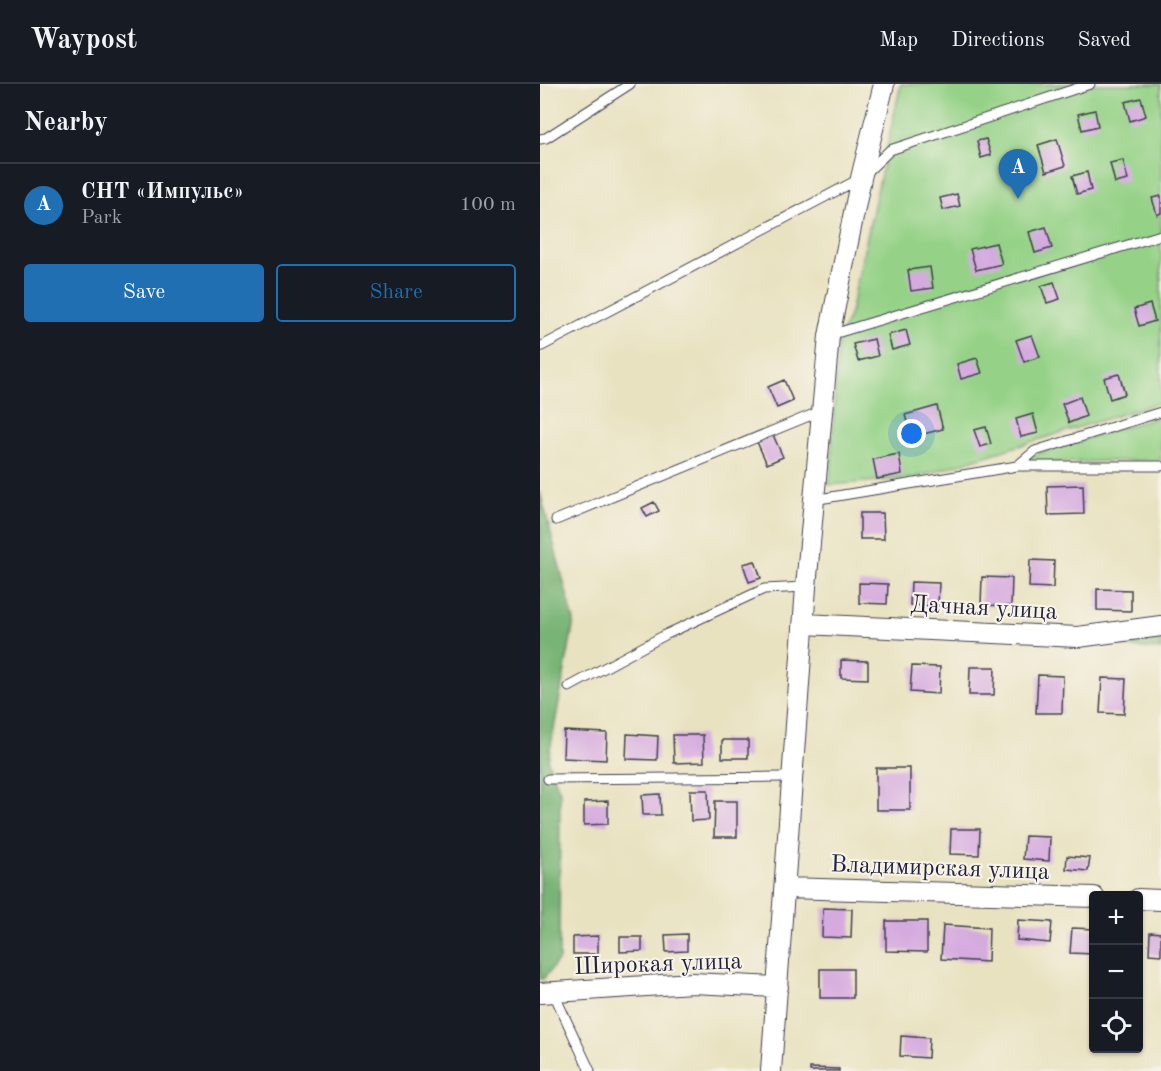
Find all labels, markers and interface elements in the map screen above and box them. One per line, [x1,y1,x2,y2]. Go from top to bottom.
text: Waypost [30,27,137,55]
text: Map [879,30,918,51]
text: Directions [951,30,1045,51]
text: Saved [1078,30,1131,51]
text: Nearby [24,110,108,136]
pin: A [998,150,1038,199]
text: СНТ «Импульс» [81,181,244,203]
text: A [36,195,51,215]
text: 100 m [460,195,516,215]
text: Park [81,208,122,228]
button: Save [24,264,264,322]
button: Share [276,264,516,322]
your location [897,419,926,448]
street label: Дачная улица [910,593,1058,625]
street label: Владимирская улица [830,853,1050,885]
map controls [1089,891,1143,1053]
button: + [1089,891,1143,945]
button: − [1089,945,1143,999]
street label: Широкая улица [574,950,743,980]
button: locate [1089,999,1143,1053]

